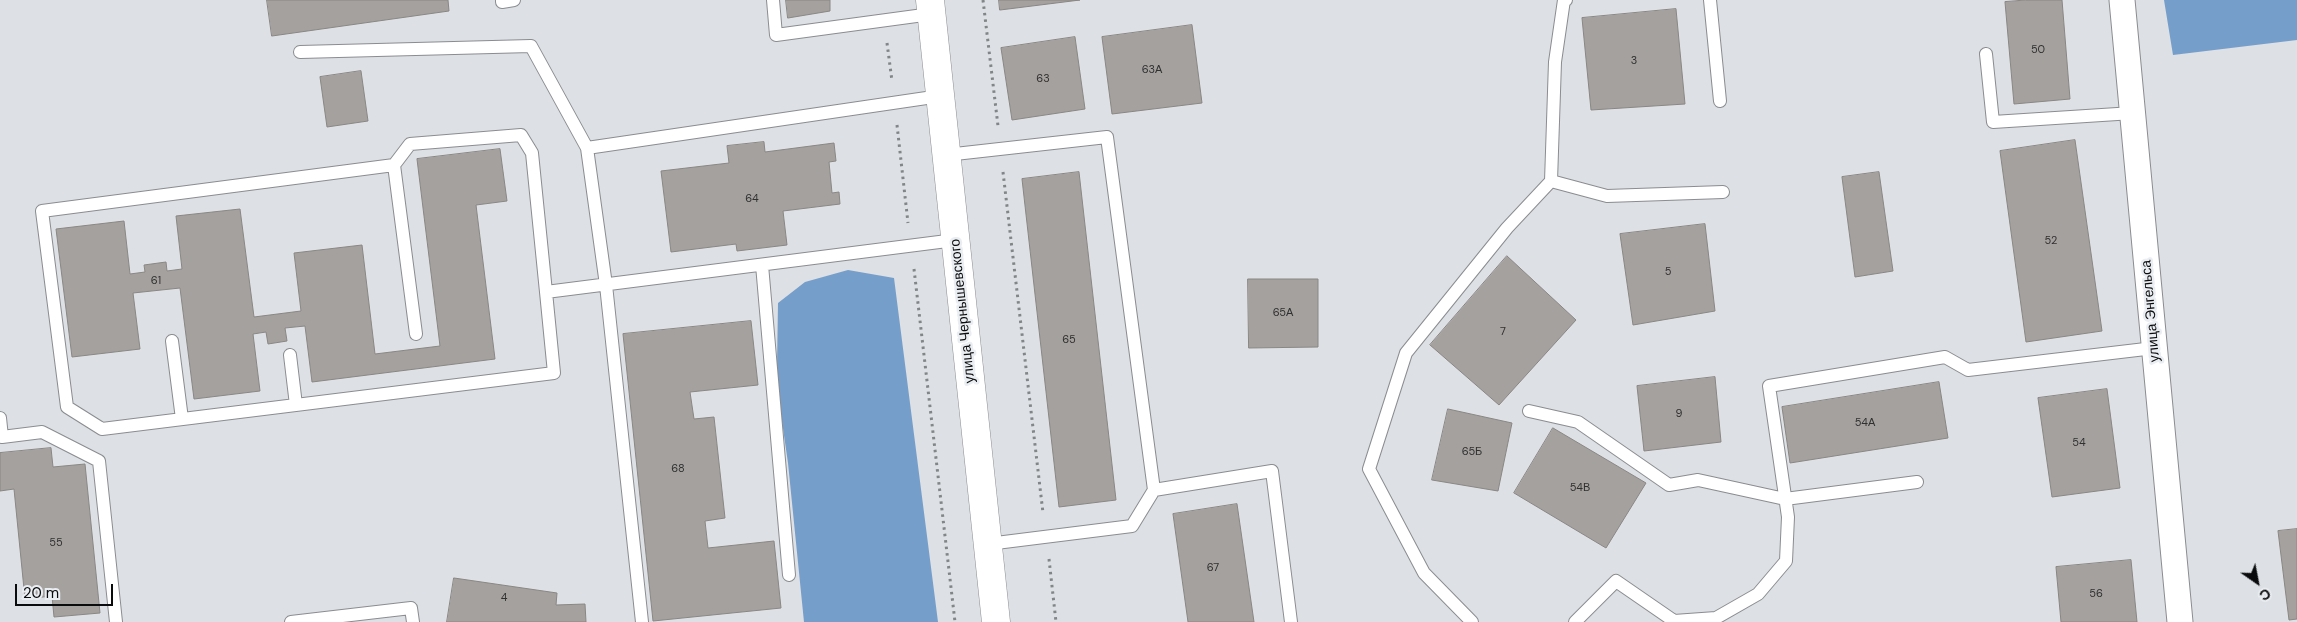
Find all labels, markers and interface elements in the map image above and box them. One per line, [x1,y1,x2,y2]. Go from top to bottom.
house number: 50 [2031,43,2045,57]
house number: 3 [1631,54,1637,68]
house number: 63А [1142,63,1162,77]
house number: 63 [1036,72,1050,86]
house number: 64 [745,192,759,206]
house number: 52 [2045,234,2057,248]
street label: улица Чернышевского [947,238,979,384]
street label: улица Энгельса [2138,259,2164,363]
house number: 5 [1665,265,1671,279]
house number: 61 [151,274,161,288]
house number: 65А [1273,306,1293,320]
house number: 7 [1500,325,1506,339]
house number: 65 [1062,333,1076,347]
house number: 9 [1676,407,1682,421]
house number: 54А [1855,416,1875,430]
house number: 54 [2072,436,2086,450]
house number: 65Б [1462,445,1482,459]
house number: 68 [671,462,685,476]
house number: 54В [1570,481,1590,495]
house number: 55 [49,536,63,550]
north arrow [2232,557,2282,607]
house number: 67 [1207,561,1219,575]
scale bar [18,574,115,606]
text: 20 m [23,583,59,603]
text: С [2256,584,2274,605]
house number: 56 [2089,587,2103,601]
house number: 4 [501,591,507,605]

